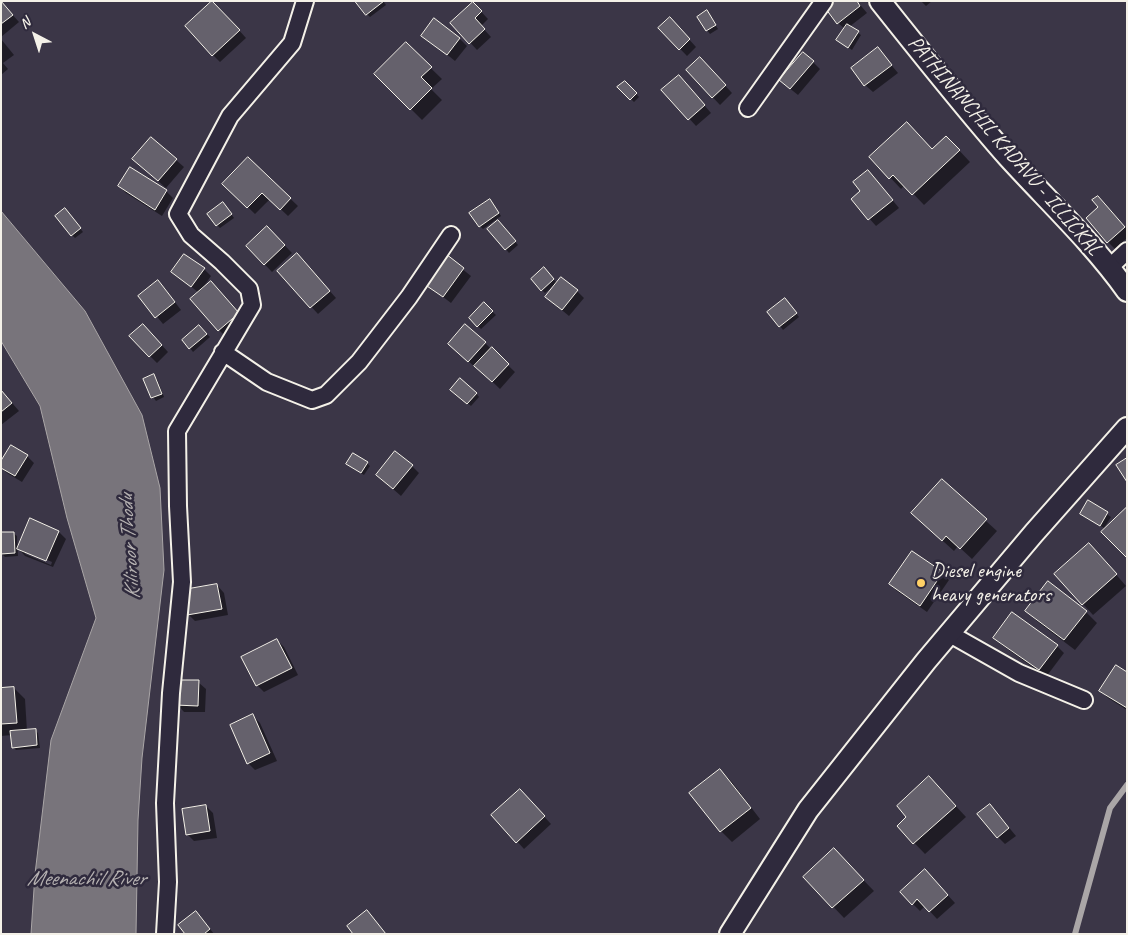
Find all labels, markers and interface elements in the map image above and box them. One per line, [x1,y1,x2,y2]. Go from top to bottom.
north arrow [10,10,60,60]
text: N [16,14,34,32]
street label: PATHINANCHIL KADAVU - ILLICKAL [902,31,1106,261]
water label: Kiliroor Thodu [113,494,147,600]
place label: Diesel engine heavy generators [931,558,1051,608]
marker: Diesel engine heavy generators [915,577,927,589]
water label: Meenachil River [27,866,145,892]

